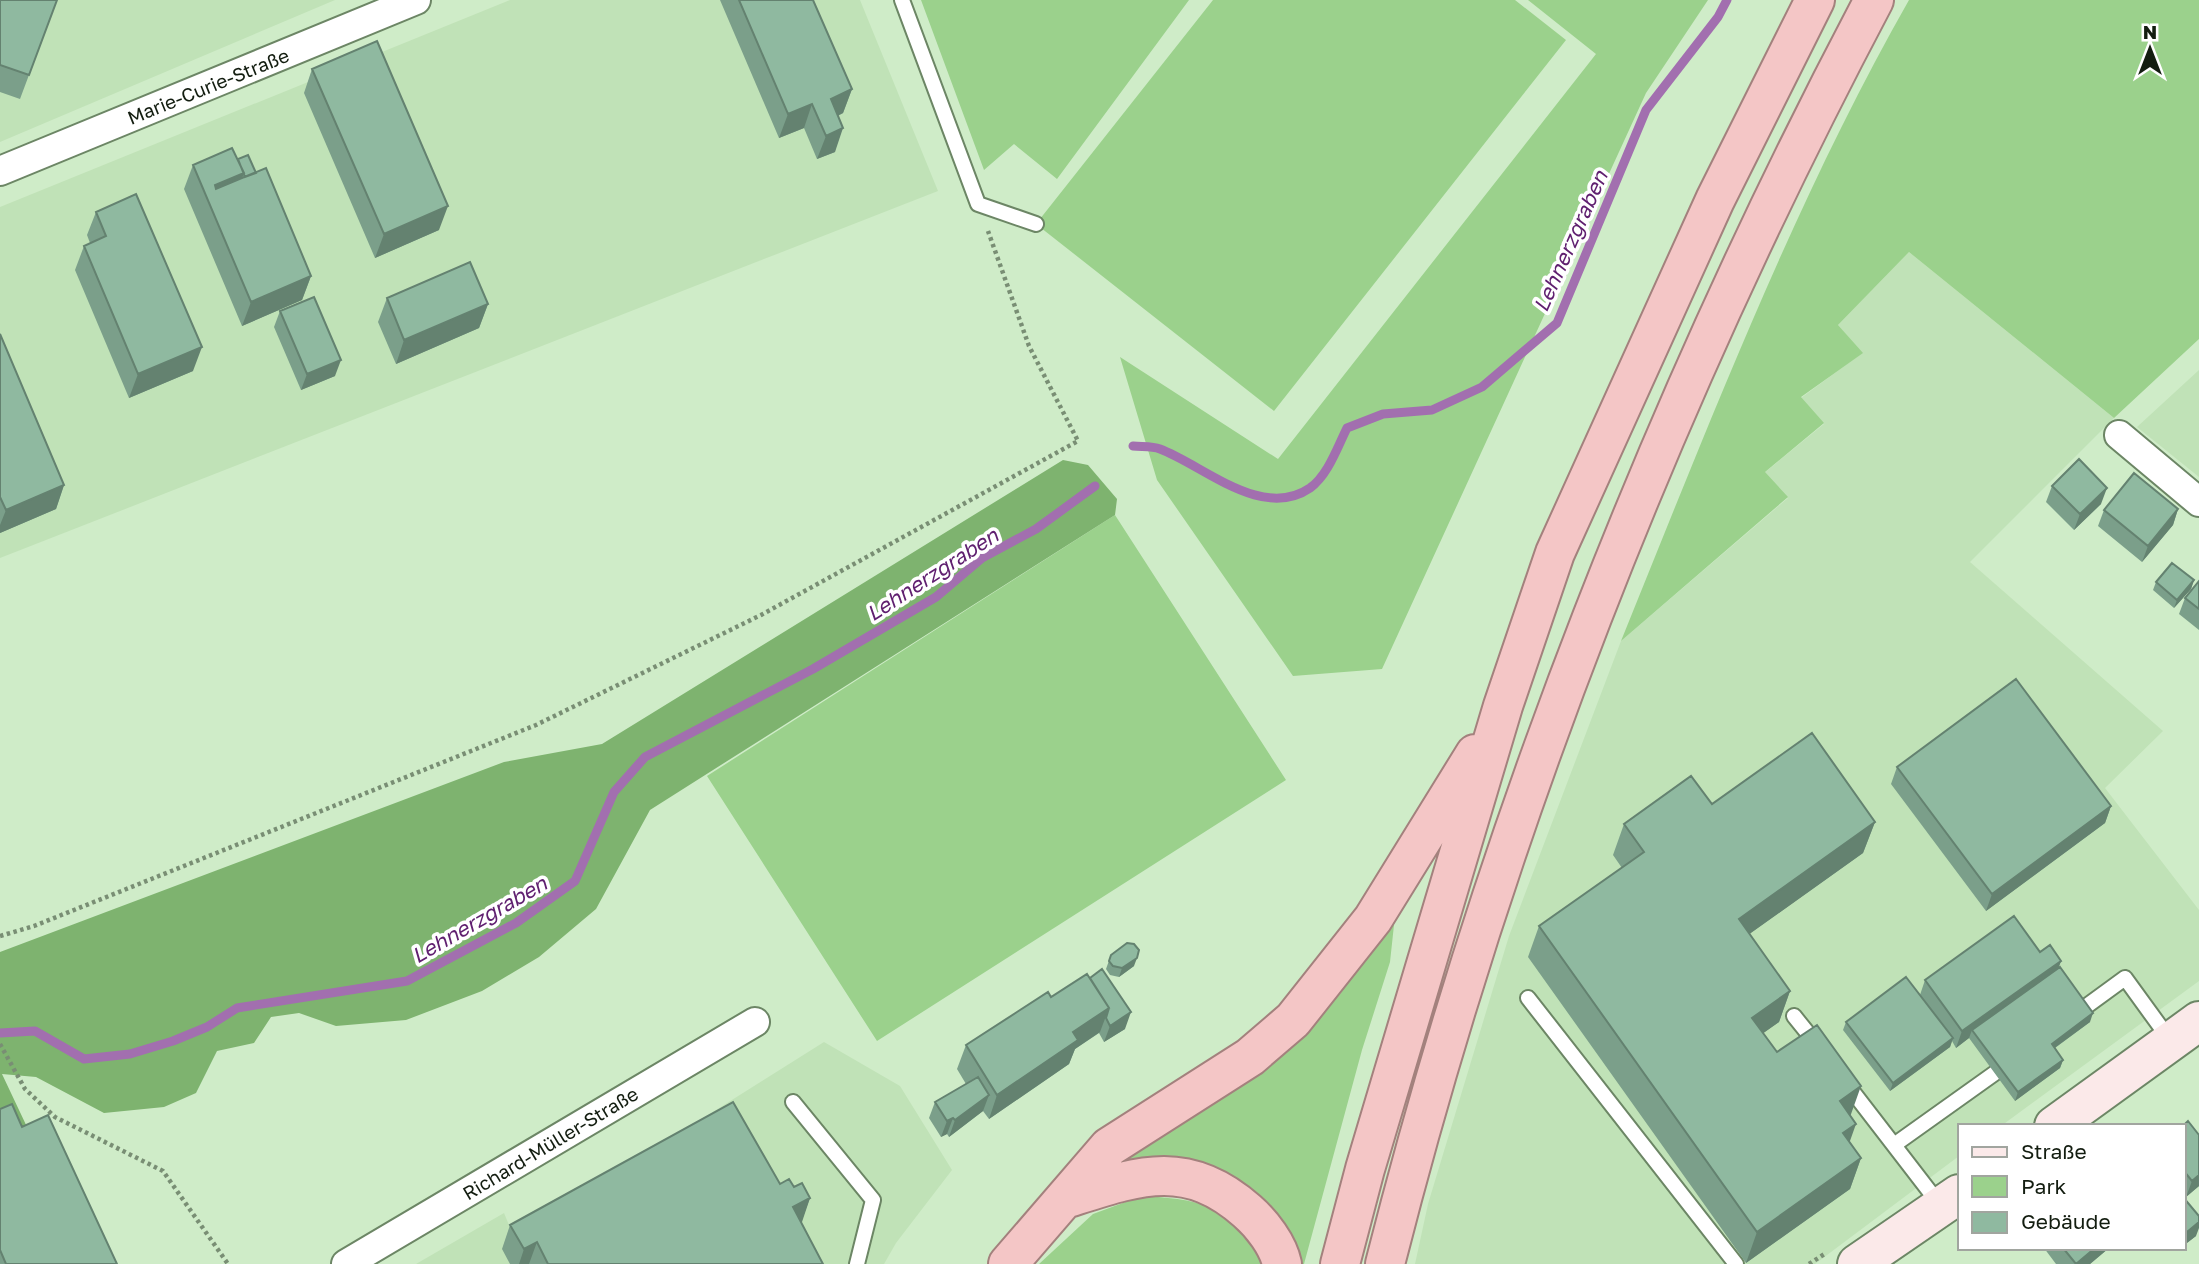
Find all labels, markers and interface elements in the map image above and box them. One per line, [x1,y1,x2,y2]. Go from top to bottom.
north arrow [2115,14,2185,84]
text: N [2143,20,2157,43]
street label: Marie-Curie-Straße [124,43,292,129]
water label: Lehnerzgraben [1527,165,1613,316]
water label: Lehnerzgraben [861,521,1004,626]
water label: Lehnerzgraben [407,869,552,968]
street label: Richard-Müller-Straße [458,1081,642,1205]
legend [1958,1124,2185,1250]
text: Straße [2021,1138,2087,1164]
text: Park [2021,1173,2067,1199]
text: Gebäude [2021,1208,2111,1234]

